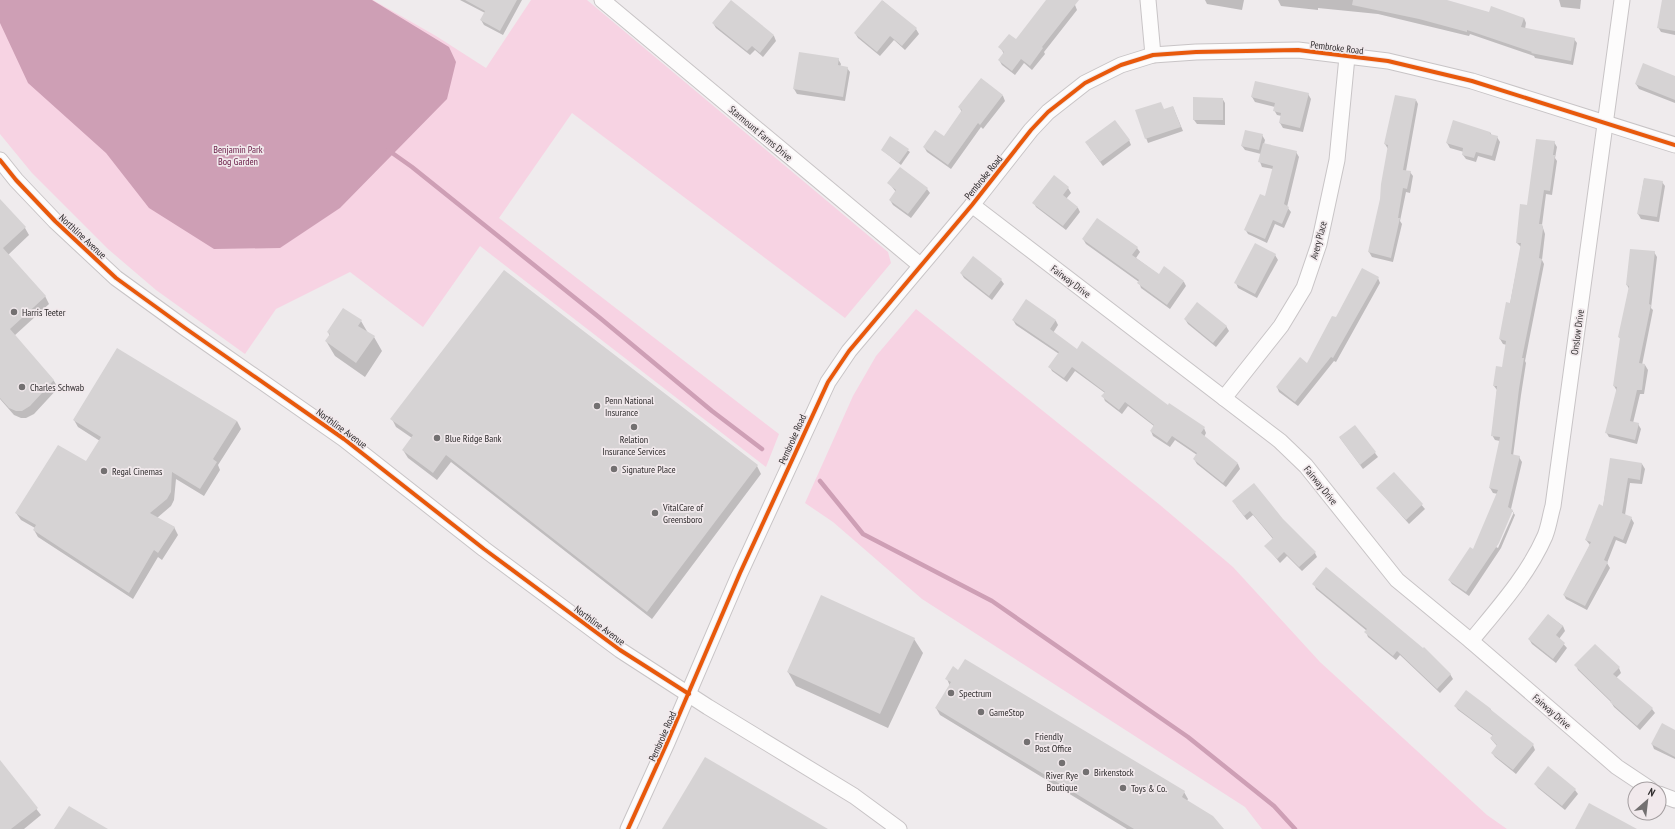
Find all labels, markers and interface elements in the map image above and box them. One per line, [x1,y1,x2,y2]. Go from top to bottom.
street label: Pembroke Road [1310,38,1364,57]
street label: Starmount Farms Drive [726,103,795,164]
park label: Benjamin Park Bog Garden [213,143,263,168]
street label: Pembroke Road [962,152,1005,202]
street label: Northline Avenue [56,211,109,262]
street label: Avery Place [1307,220,1330,261]
street label: Fairway Drive [1048,262,1093,301]
place label: Harris Teeter [22,306,66,319]
marker: Harris Teeter [9,307,19,317]
street label: Onslow Drive [1568,308,1587,356]
place label: Charles Schwab [30,381,84,394]
marker: Charles Schwab [17,382,27,392]
place label: Penn National Insurance [605,394,654,419]
marker: Penn National Insurance [592,401,602,411]
street label: Northline Avenue [314,406,370,451]
street label: Pembroke Road [776,412,809,466]
marker: Relation Insurance Services [629,422,639,432]
place label: Blue Ridge Bank [445,432,502,445]
marker: Blue Ridge Bank [432,433,442,443]
place label: Relation Insurance Services [602,433,666,458]
place label: Signature Place [622,463,676,476]
street label: Fairway Drive [1301,463,1340,508]
marker: Signature Place [609,464,619,474]
place label: Regal Cinemas [112,465,163,478]
marker: Regal Cinemas [99,466,109,476]
place label: VitalCare of Greensboro [662,501,704,526]
marker: VitalCare of Greensboro [650,508,660,518]
street label: Northline Avenue [572,603,628,648]
place label: Spectrum [959,687,992,700]
marker: Spectrum [946,688,956,698]
street label: Fairway Drive [1530,691,1574,732]
place label: GameStop [989,706,1024,719]
marker: GameStop [976,707,986,717]
street label: Pembroke Road [646,709,679,763]
place label: Friendly Post Office [1035,730,1072,755]
marker: Friendly Post Office [1022,737,1032,747]
marker: River Rye Boutique [1057,758,1067,768]
place label: Birkenstock [1094,766,1134,779]
marker: Birkenstock [1081,767,1091,777]
place label: River Rye Boutique [1046,769,1078,794]
north arrow [1627,781,1667,821]
place label: Toys & Co. [1131,782,1167,795]
marker: Toys & Co. [1118,783,1128,793]
text: N [1646,785,1658,800]

